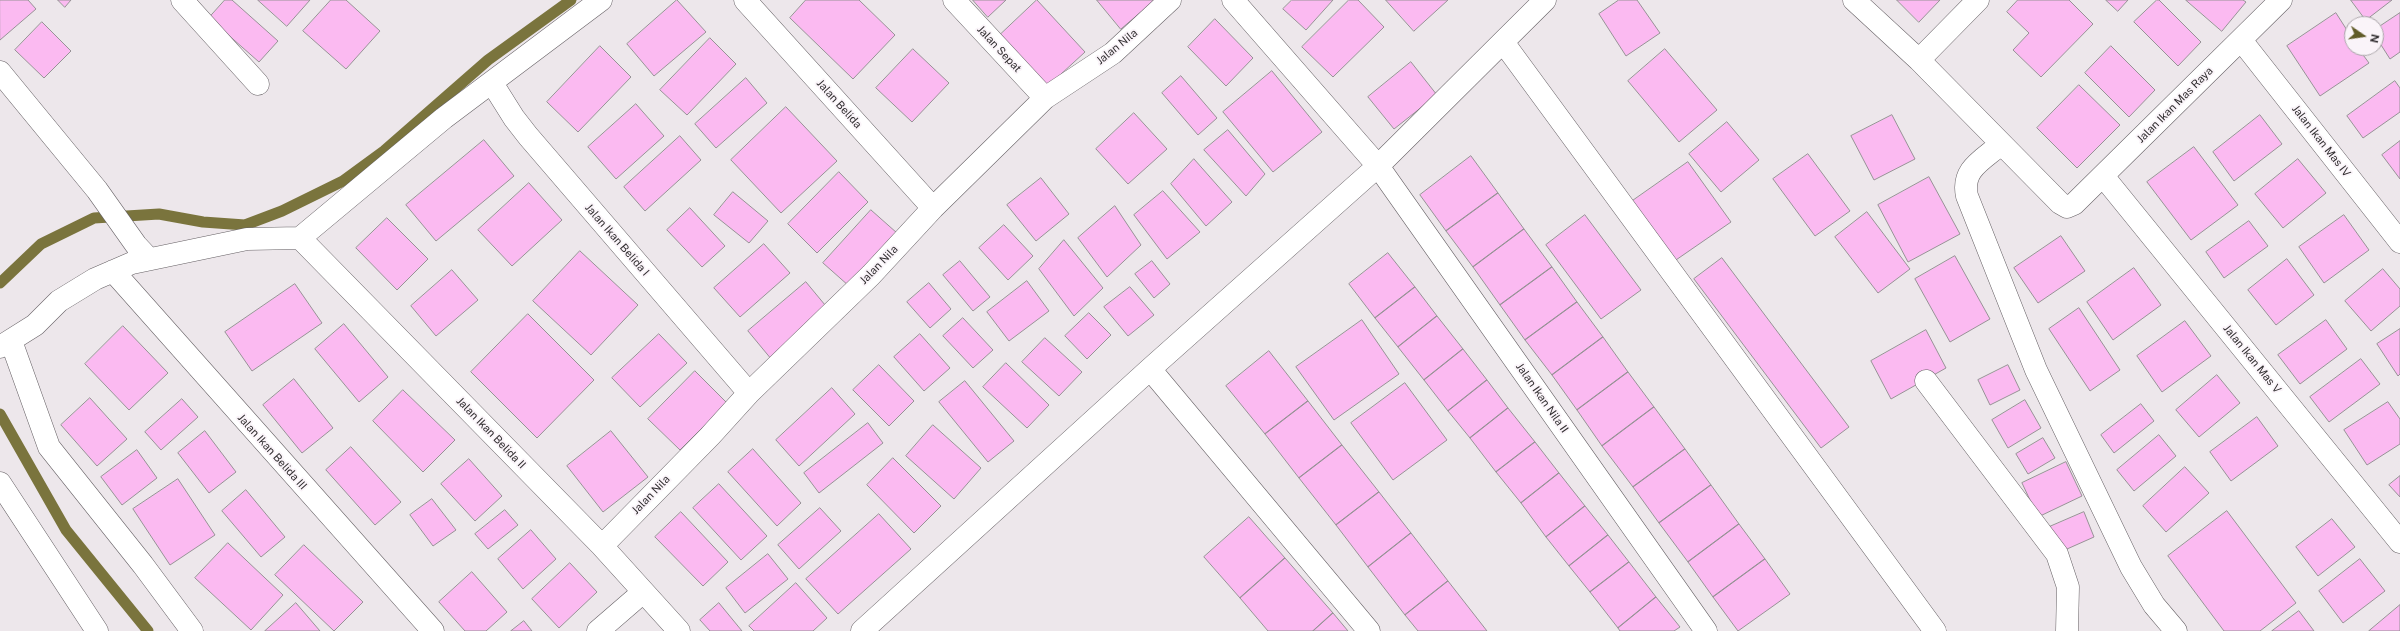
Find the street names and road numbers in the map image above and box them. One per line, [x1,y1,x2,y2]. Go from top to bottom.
street label: Jalan Sepat [974,23,1024,75]
street label: Jalan Nila [1094,26,1140,68]
street label: Jalan Ikan Mas Raya [2134,64,2216,146]
street label: Jalan Belida [814,77,864,131]
street label: Jalan Ikan Mas IV [2289,102,2353,180]
street label: Jalan Ikan Belida I [582,201,652,279]
street label: Jalan Nila [857,243,901,287]
street label: Jalan Ikan Mas V [2220,322,2284,396]
street label: Jalan Ikan Nila II [1513,360,1571,436]
street label: Jalan Ikan Belida II [454,395,528,471]
street label: Jalan Ikan Belida III [235,411,309,493]
street label: Jalan Nila [629,473,673,517]

